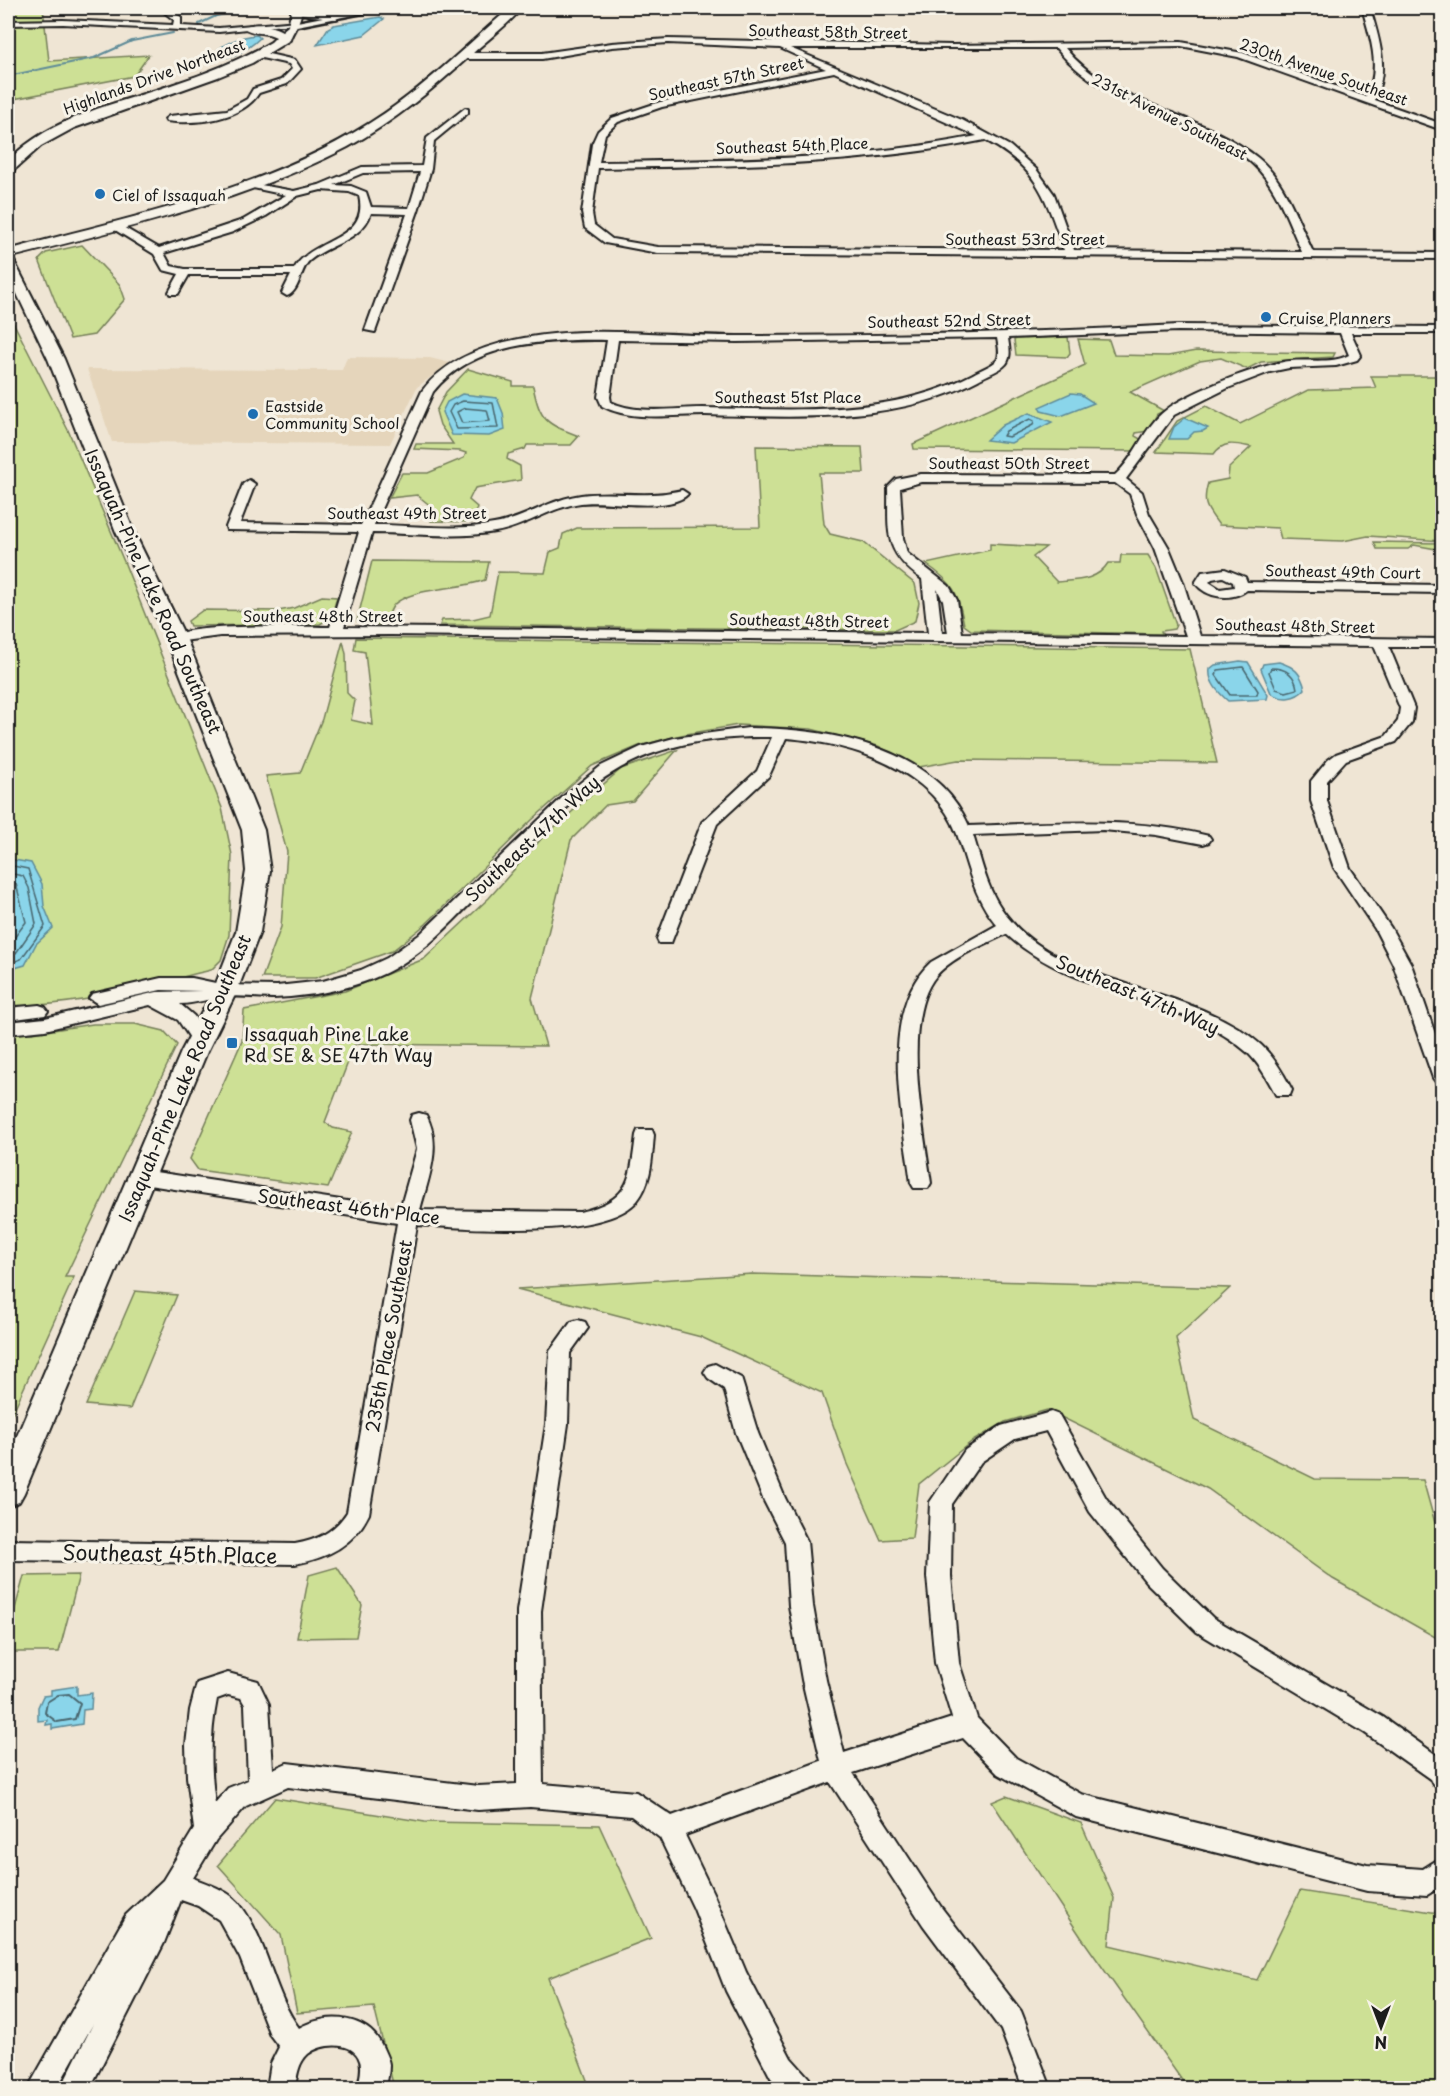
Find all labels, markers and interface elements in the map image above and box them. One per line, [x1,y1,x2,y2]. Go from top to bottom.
street label: Southeast 58th Street [748,18,908,44]
street label: 230th Avenue Southeast [1237,31,1411,111]
street label: Highlands Drive Northeast [60,32,248,120]
street label: Southeast 57th Street [646,50,806,106]
street label: 231st Avenue Southeast [1088,67,1252,165]
street label: Southeast 54th Place [715,131,869,159]
place label: Ciel of Issaquah [112,183,226,206]
marker: Ciel of Issaquah [93,187,107,201]
street label: Southeast 53rd Street [945,227,1105,250]
place label: Cruise Planners [1278,306,1391,329]
street label: Southeast 52nd Street [867,307,1031,333]
marker: Cruise Planners [1259,310,1273,324]
street label: Southeast 51st Place [715,385,861,408]
place label: Eastside Community School [265,394,399,434]
marker: Eastside Community School [246,407,260,421]
street label: Issaquah-Pine Lake Road Southeast [79,444,229,738]
street label: Southeast 50th Street [928,451,1090,474]
street label: Southeast 49th Street [327,501,487,524]
street label: Southeast 49th Court [1265,558,1421,584]
street label: Southeast 48th Street [243,604,403,627]
street label: Southeast 48th Street [729,607,889,633]
street label: Southeast 48th Street [1215,612,1375,638]
street label: Southeast 47th Way [459,768,605,908]
street label: Issaquah-Pine Lake Road Southeast [111,930,257,1226]
street label: Southeast 47th Way [1052,947,1224,1041]
place label: Issaquah Pine Lake Rd SE & SE 47th Way [244,1020,433,1068]
marker: Issaquah Pine Lake Rd SE & SE 47th Way [225,1036,239,1050]
street label: Southeast 46th Place [256,1181,442,1231]
street label: 235th Place Southeast [358,1237,418,1435]
street label: Southeast 45th Place [62,1535,278,1571]
north arrow [1351,1997,1411,2057]
text: N [1375,2031,1387,2055]

